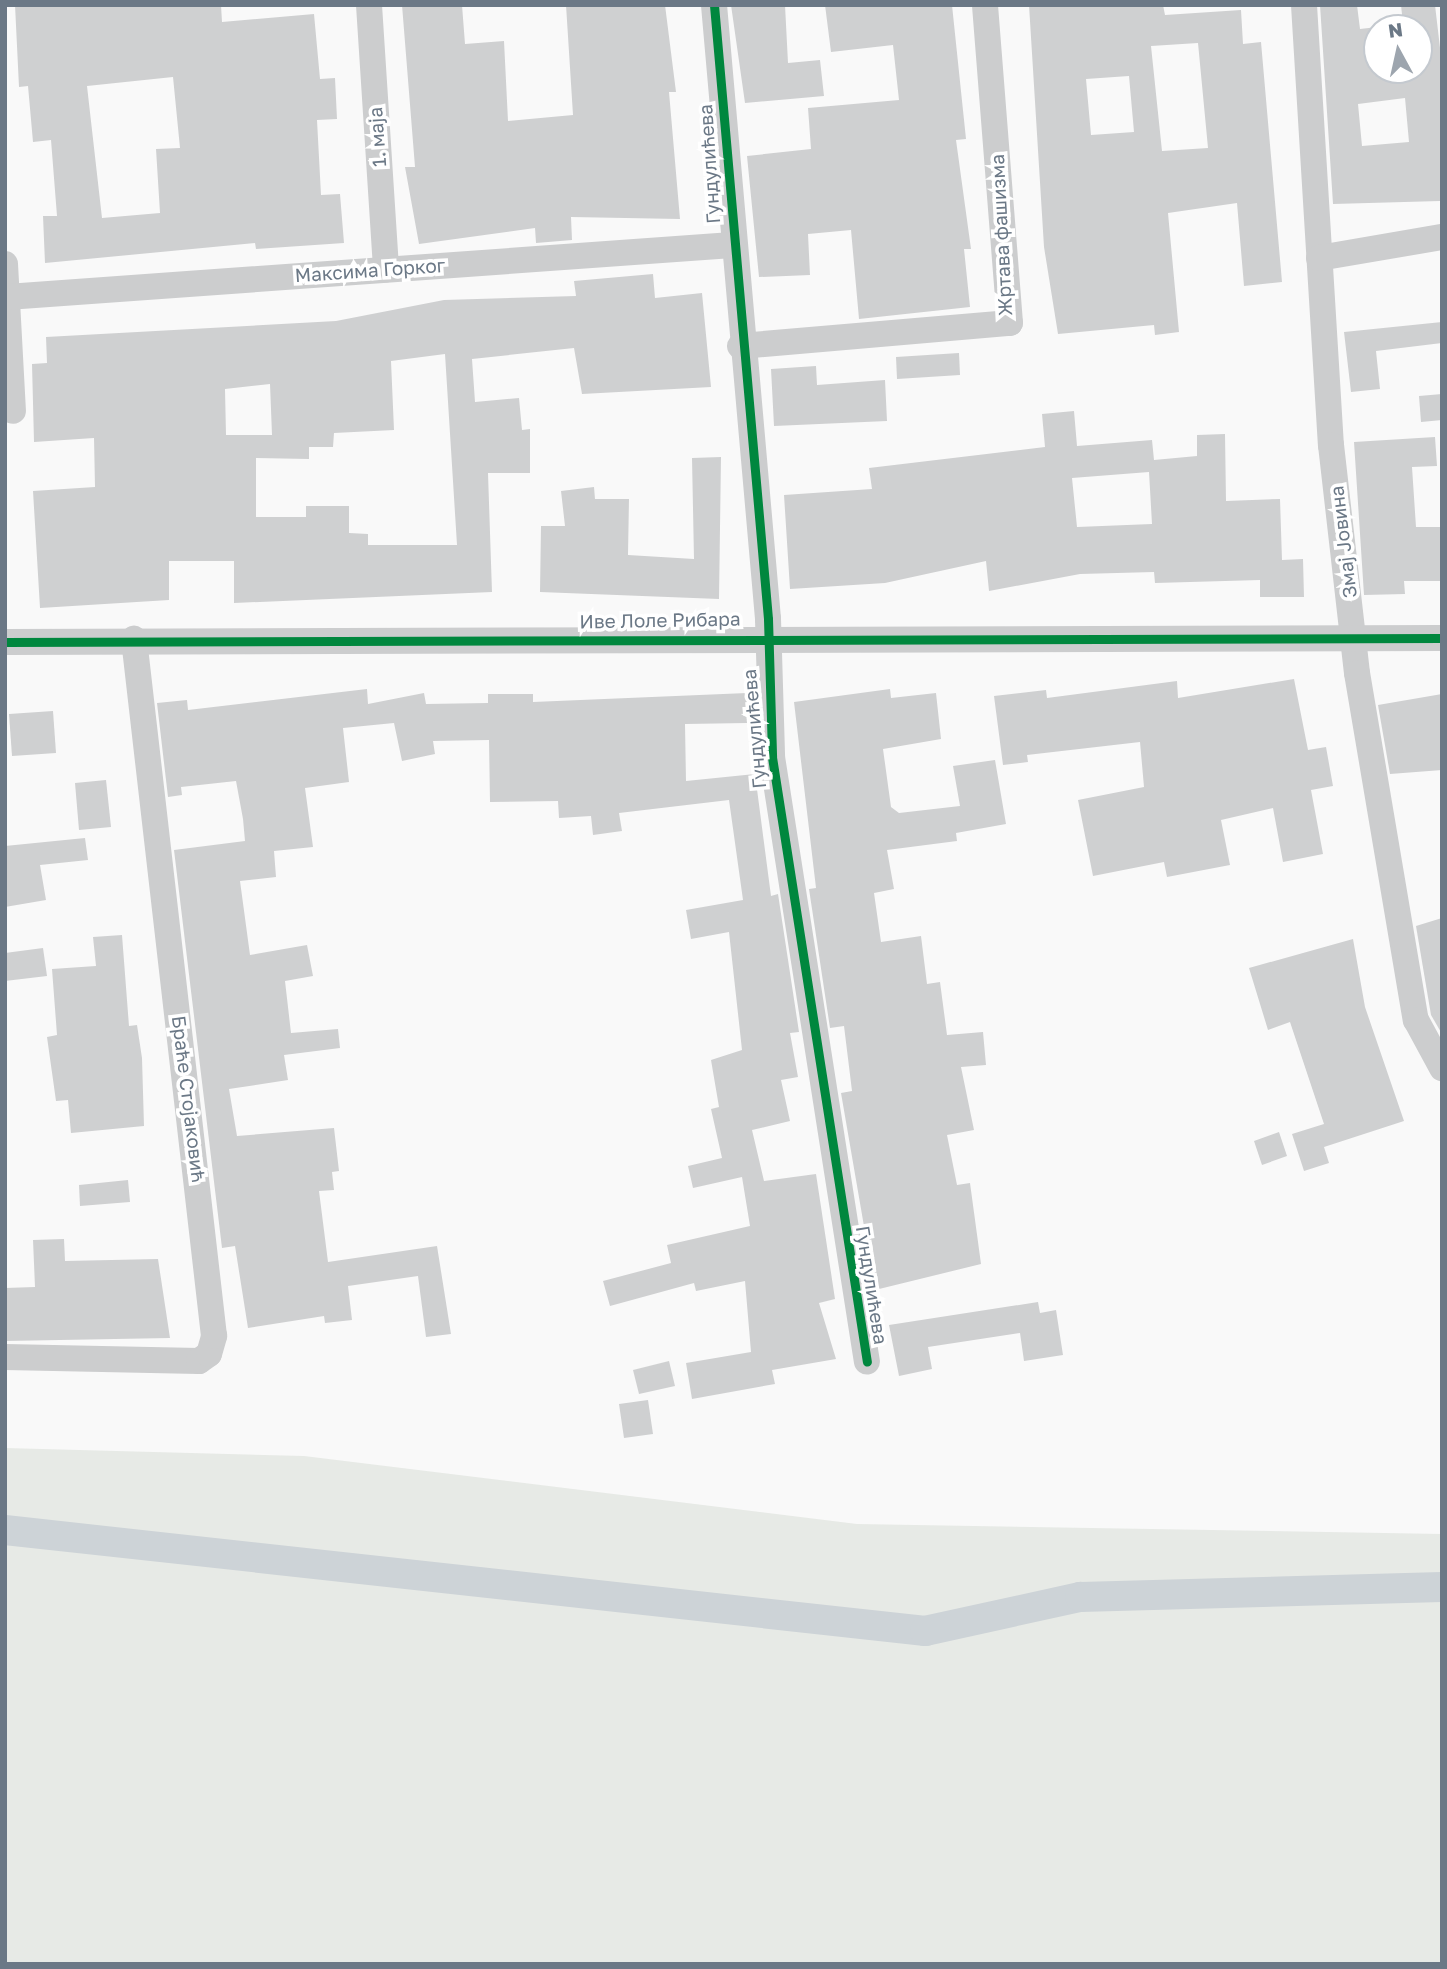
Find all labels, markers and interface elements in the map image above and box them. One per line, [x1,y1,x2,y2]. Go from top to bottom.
north arrow [1363,14,1433,84]
text: N [1387,17,1404,42]
street label: Гундулићева [693,103,725,225]
street label: 1. маја [364,106,390,168]
street label: Жртава фашизма [985,154,1017,316]
street label: Максима Горког [294,253,446,287]
street label: Змај Јовина [1325,485,1361,599]
street label: Иве Лоле Рибара [579,607,741,633]
street label: Гундулићева [737,668,771,790]
street label: Браће Стојаковић [167,1014,211,1184]
street label: Гундулићева [851,1224,893,1346]

